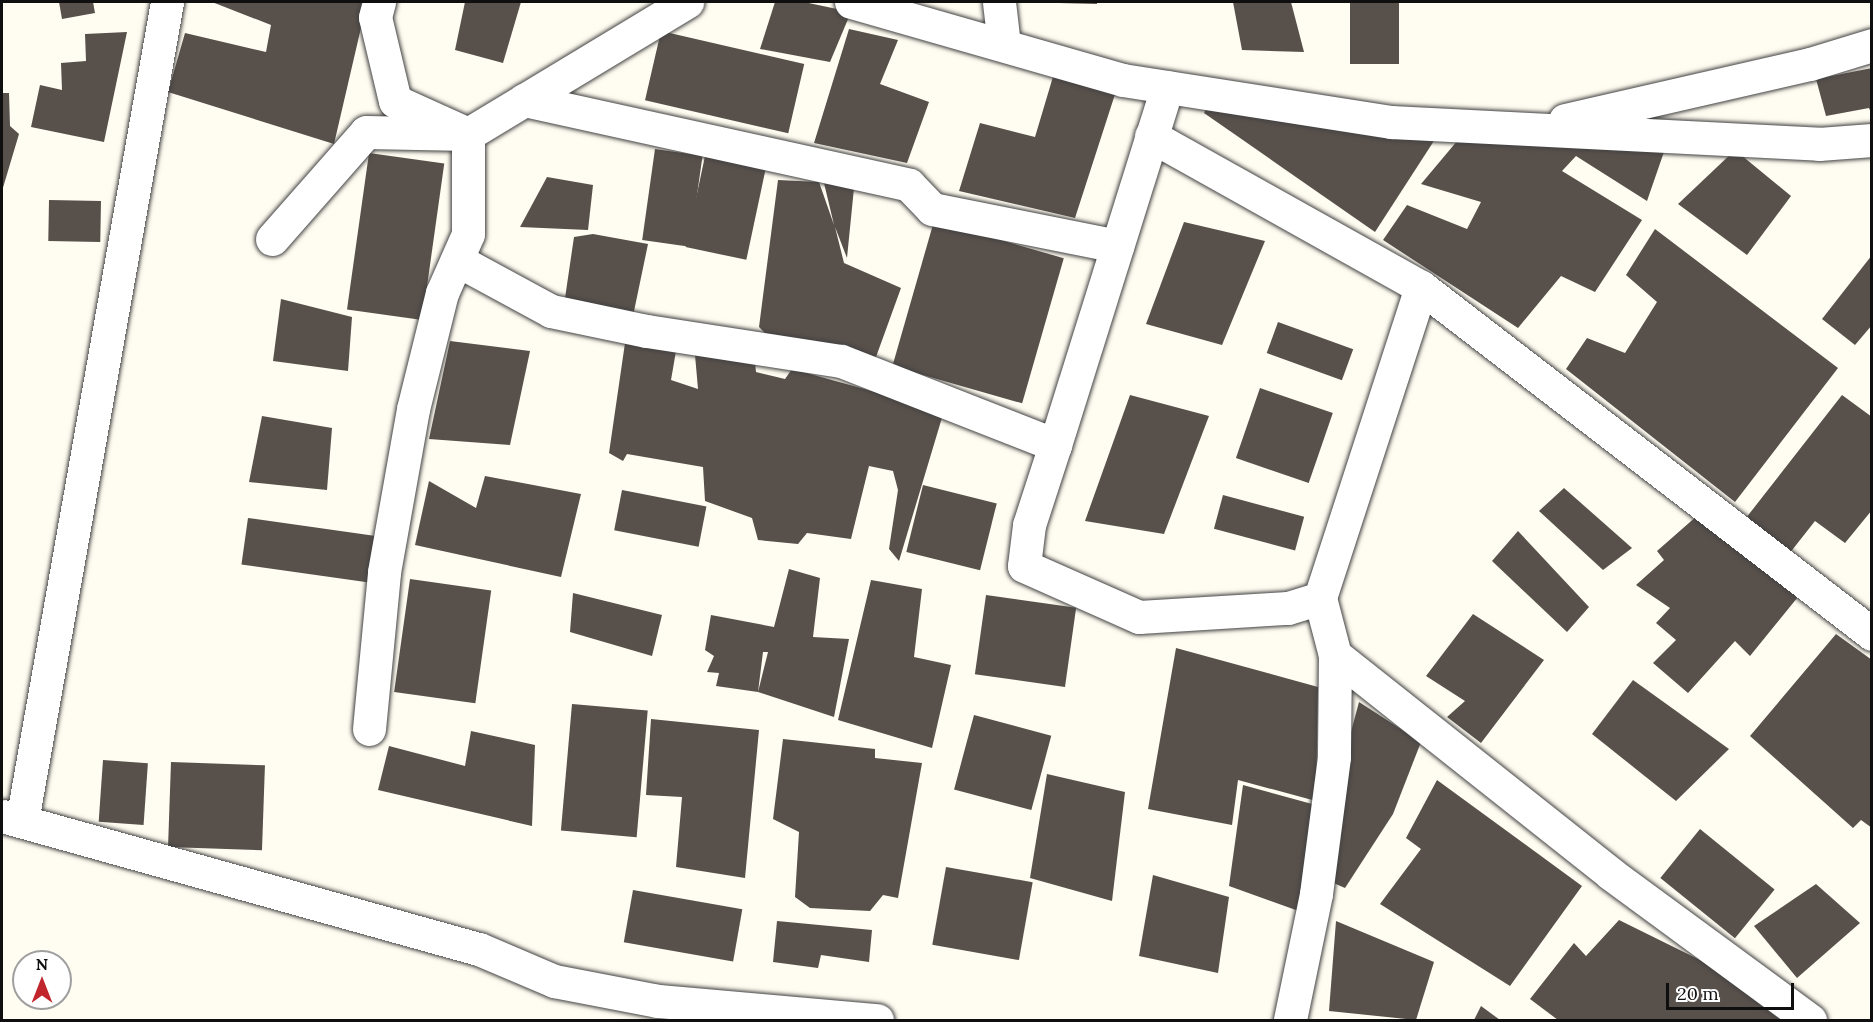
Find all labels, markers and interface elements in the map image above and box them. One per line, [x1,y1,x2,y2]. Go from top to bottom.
north arrow [12,950,72,1010]
text: N [36,954,48,974]
scale bar [1669,971,1796,1009]
text: 20 m [1677,982,1719,1005]

